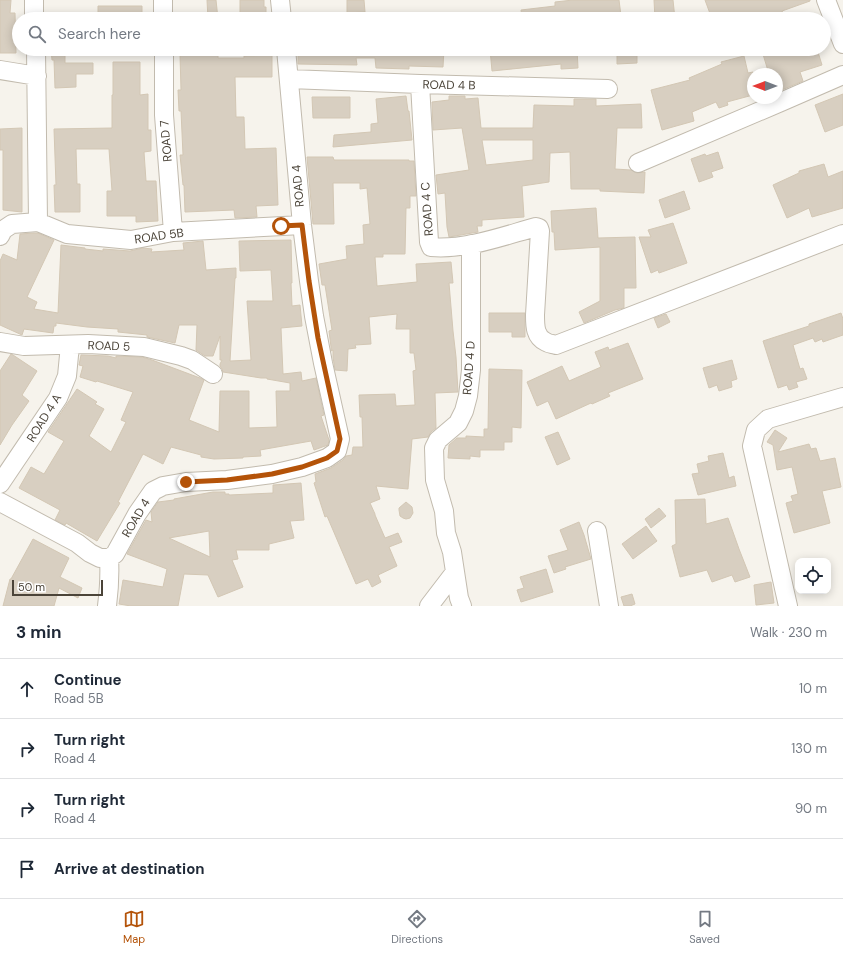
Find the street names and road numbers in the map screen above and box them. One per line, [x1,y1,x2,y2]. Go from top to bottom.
street label: ROAD 4 B [422,77,476,93]
street label: ROAD 7 [156,120,176,162]
street label: ROAD 4 [288,164,308,208]
street label: ROAD 4 C [417,181,437,237]
street label: ROAD 5B [133,225,185,247]
street label: ROAD 5 [87,337,131,355]
street label: ROAD 4 D [459,341,479,395]
street label: ROAD 4 A [23,391,65,445]
street label: ROAD 4 [118,496,154,540]

